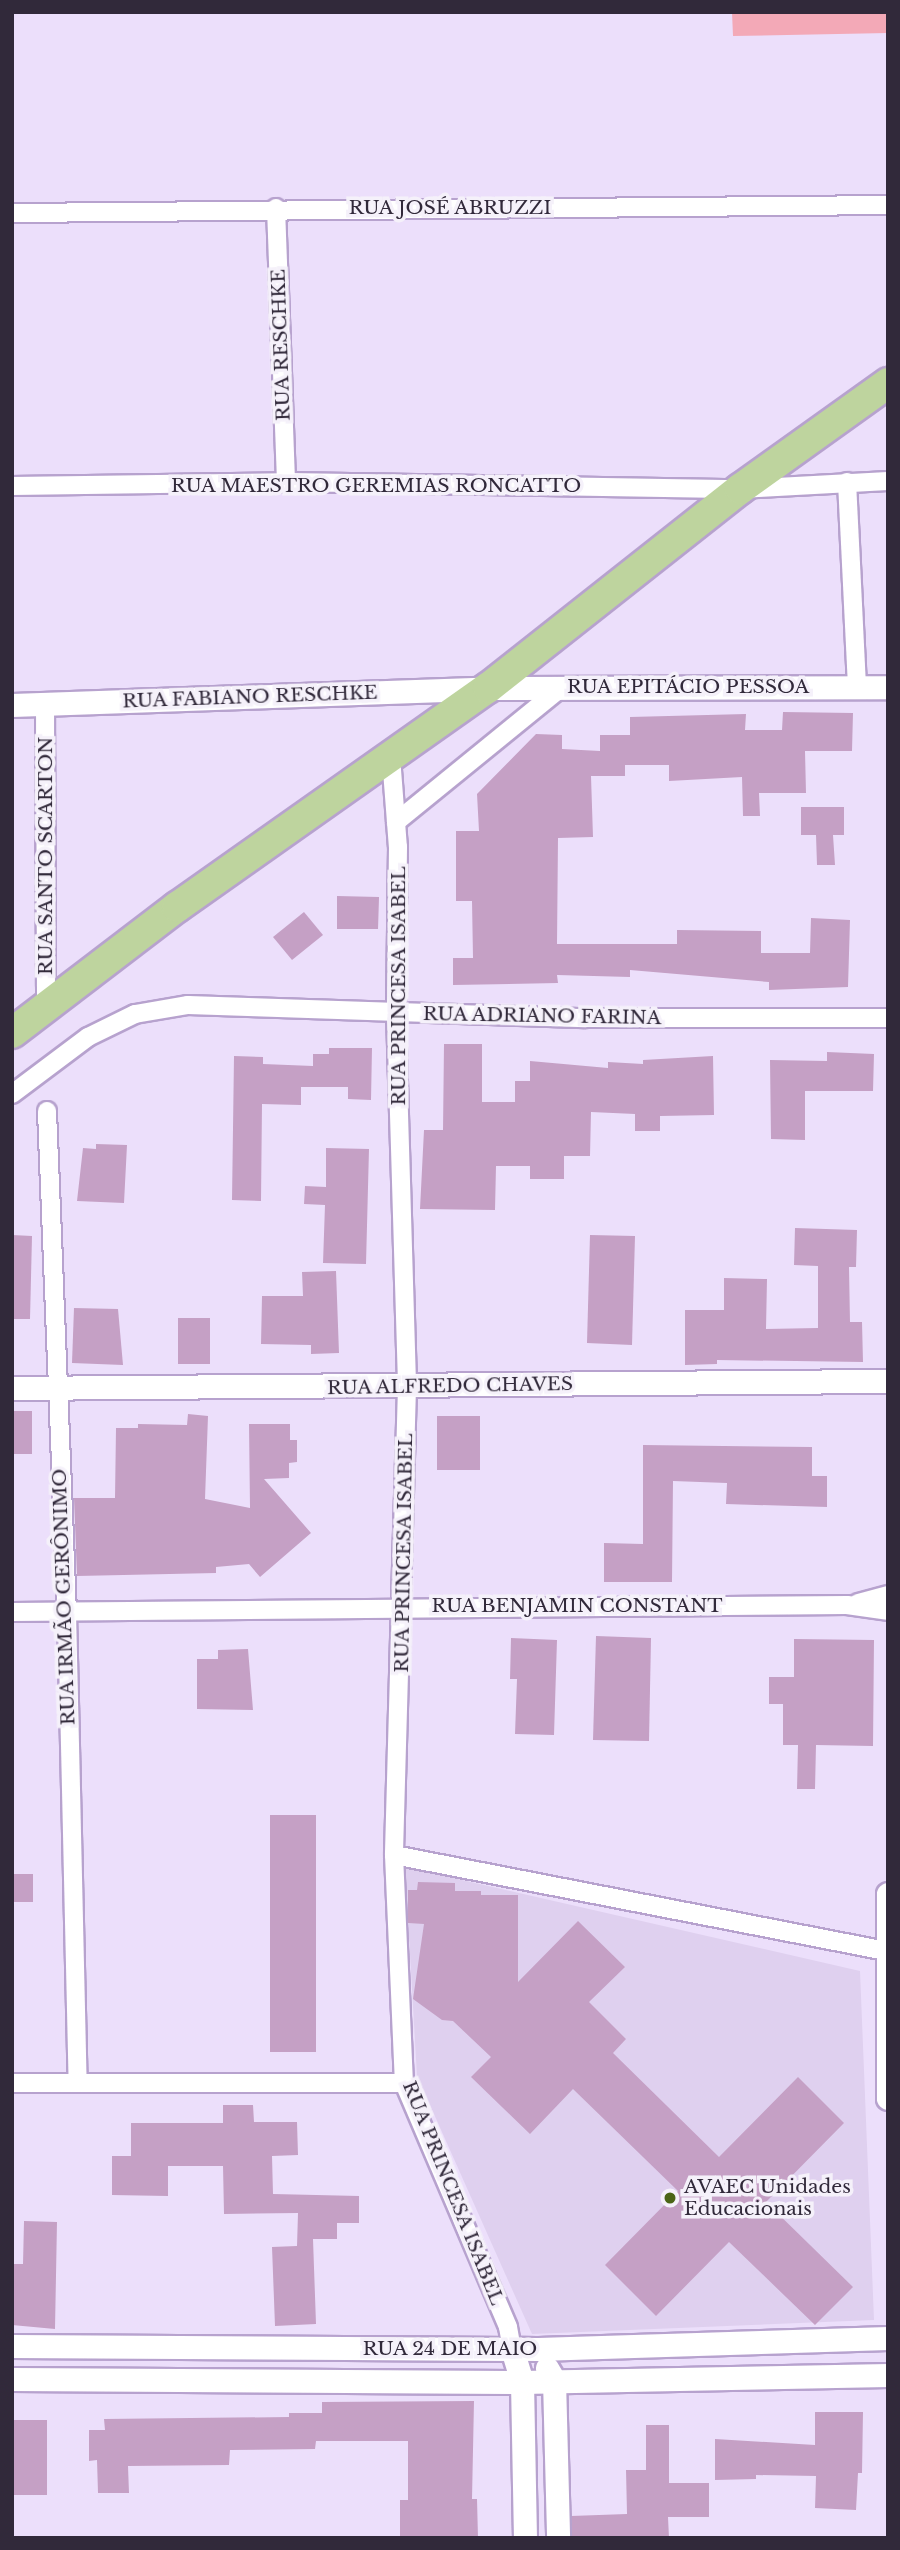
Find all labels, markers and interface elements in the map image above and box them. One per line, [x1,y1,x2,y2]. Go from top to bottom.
street label: RUA JOSÉ ABRUZZI [348,197,552,219]
street label: RUA RESCHKE [267,268,295,422]
street label: RUA MAESTRO GEREMIAS RONCATTO [170,475,582,497]
street label: RUA EPITÁCIO PESSOA [567,676,809,698]
street label: RUA FABIANO RESCHKE [122,681,378,713]
street label: RUA SANTO SCARTON [35,736,57,976]
street label: RUA PRINCESA ISABEL [388,866,410,1106]
street label: RUA ADRIANO FARINA [422,1003,662,1029]
street label: RUA ALFREDO CHAVES [326,1372,574,1400]
street label: RUA PRINCESA ISABEL [391,1432,417,1674]
street label: RUA IRMÃO GERÔNIMO [48,1468,80,1726]
street label: RUA BENJAMIN CONSTANT [431,1595,723,1617]
street label: RUA PRINCESA ISABEL [397,2077,509,2309]
place label: AVAEC Unidades Educacionais [684,2176,851,2220]
marker: AVAEC Unidades Educacionais [662,2190,678,2206]
street label: RUA 24 DE MAIO [362,2338,538,2360]

